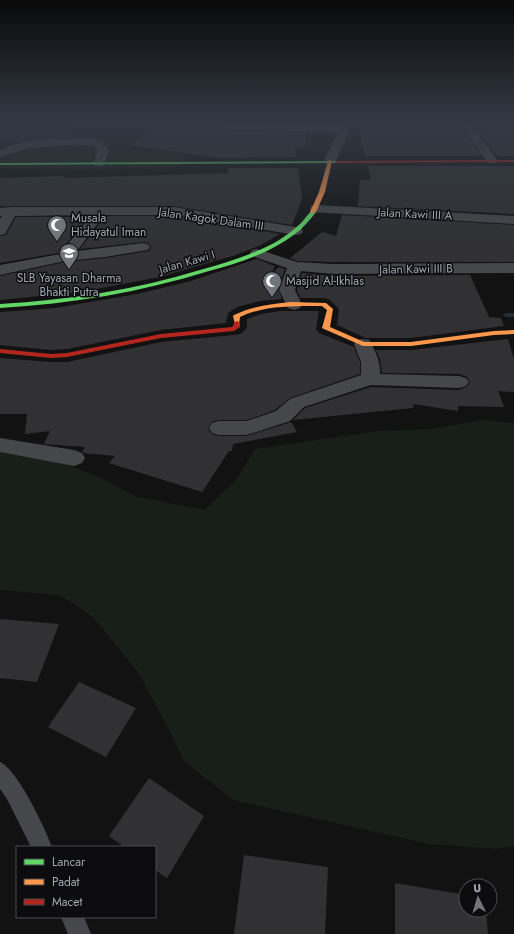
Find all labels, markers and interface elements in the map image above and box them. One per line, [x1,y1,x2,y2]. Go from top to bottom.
street label: Jalan Kagok Dalam III [155,202,265,235]
street label: Jalan Kawi III A [375,203,453,225]
place label: Musala Hidayatul Iman [71,209,146,241]
mosque icon: Musala Hidayatul Iman [46,214,68,242]
school or university icon: SLB Yayasan Dharma Bhakti Putra [58,242,80,270]
street label: Jalan Kawi I [155,245,217,279]
street label: Jalan Kawi III B [377,259,453,279]
place label: SLB Yayasan Dharma Bhakti Putra [17,269,122,301]
mosque icon: Masjid Al-Ikhlas [261,270,283,298]
place label: Masjid Al-Ikhlas [286,272,364,290]
legend [16,846,156,918]
text: Lancar [52,853,86,871]
text: Padat [52,873,80,891]
north arrow [458,878,498,918]
text: U [473,880,482,896]
text: Macet [52,893,82,911]

